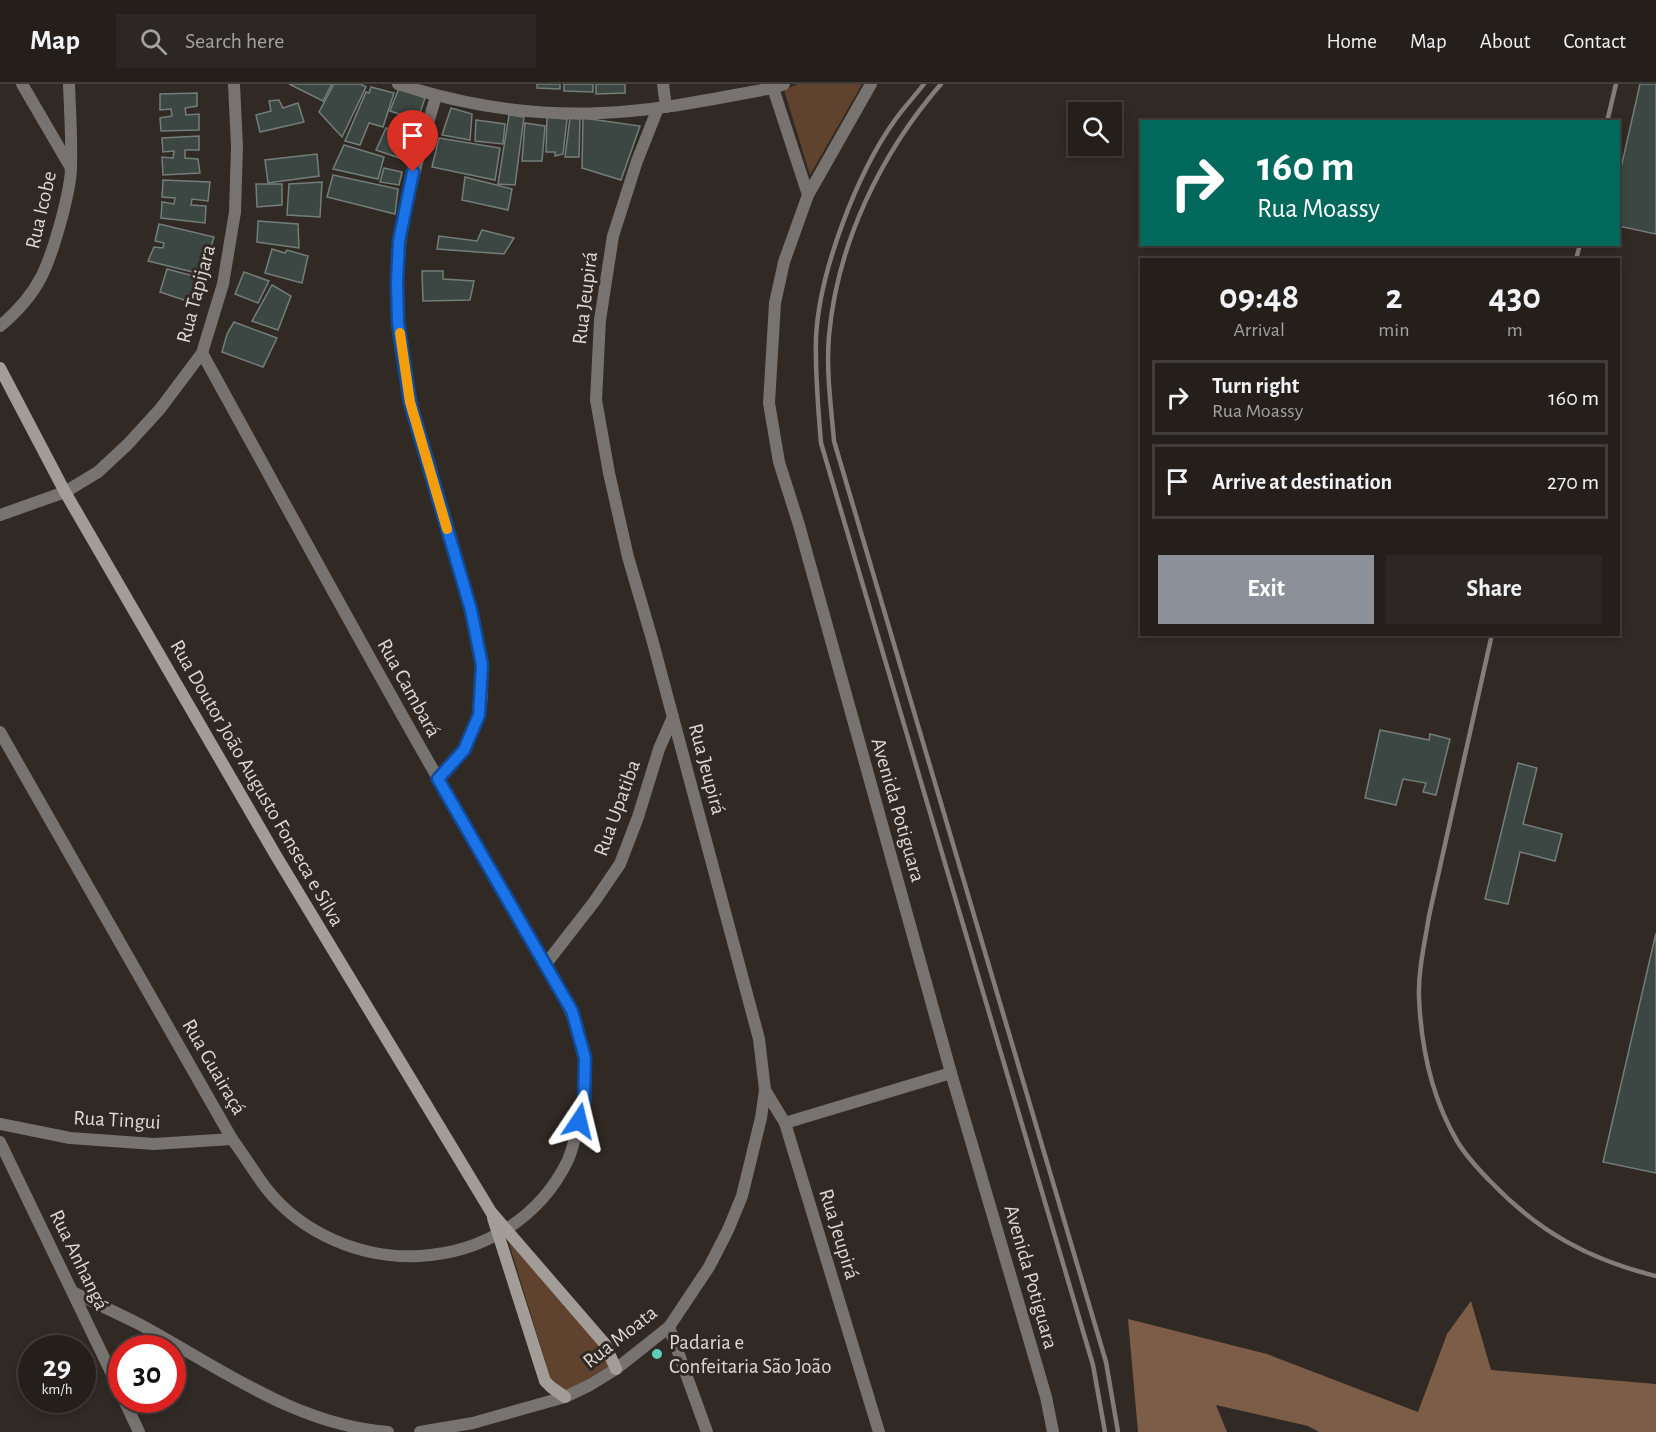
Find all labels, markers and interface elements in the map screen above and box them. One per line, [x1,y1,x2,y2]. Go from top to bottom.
search box [116,14,536,68]
icon: search [137,25,170,58]
text: Map [30,27,80,55]
text: Search here [185,30,284,52]
text: Home [1326,31,1377,52]
text: Map [1410,31,1447,52]
text: About [1480,31,1530,52]
text: Contact [1563,31,1626,52]
map controls [1068,102,1122,156]
button: search [1068,102,1122,156]
pin [387,110,438,172]
icon: arrive [396,119,429,152]
icon: right [1158,144,1236,222]
text: 160 m [1257,146,1355,188]
street label: Rua Icobe [22,169,60,251]
text: Rua Moassy [1257,195,1380,222]
street label: Rua Tapijara [173,242,219,345]
street label: Rua Jeupirá [569,250,601,346]
text: 09:48 [1219,279,1299,315]
text: 2 [1385,279,1402,315]
text: 430 [1489,279,1541,315]
text: Arrival [1233,320,1285,340]
text: min [1378,320,1410,340]
text: m [1507,320,1523,340]
text: Turn right [1212,375,1299,397]
icon: right [1161,381,1194,414]
text: 160 m [1548,387,1599,409]
text: Rua Moassy [1212,401,1303,421]
icon: arrive [1161,465,1194,498]
text: Arrive at destination [1212,471,1392,493]
text: 270 m [1547,471,1599,493]
button: Exit [1158,555,1374,624]
button: Share [1386,555,1602,624]
street label: Rua Cambará [373,635,445,741]
street label: Rua Doutor João Augusto Fonseca e Silva [166,636,348,930]
street label: Rua Jeupirá [685,721,729,817]
street label: Avenida Potiguara [867,736,929,885]
street label: Rua Upatiba [590,757,644,859]
street label: Rua Guairaçá [178,1016,250,1119]
position arrow [547,1089,611,1153]
street label: Rua Tingui [73,1107,161,1133]
street label: Rua Jeupirá [815,1186,863,1282]
street label: Avenida Potiguara [1000,1203,1062,1352]
street label: Rua Anhangá [46,1207,112,1314]
street label: Rua Moata [579,1302,661,1372]
place label: Padaria e Confeitaria São João [669,1332,832,1377]
speed limit sign: 30 [108,1335,186,1413]
marker: Padaria e Confeitaria São João [650,1347,664,1361]
text: 29 [43,1352,71,1382]
text: km/h [42,1382,72,1397]

